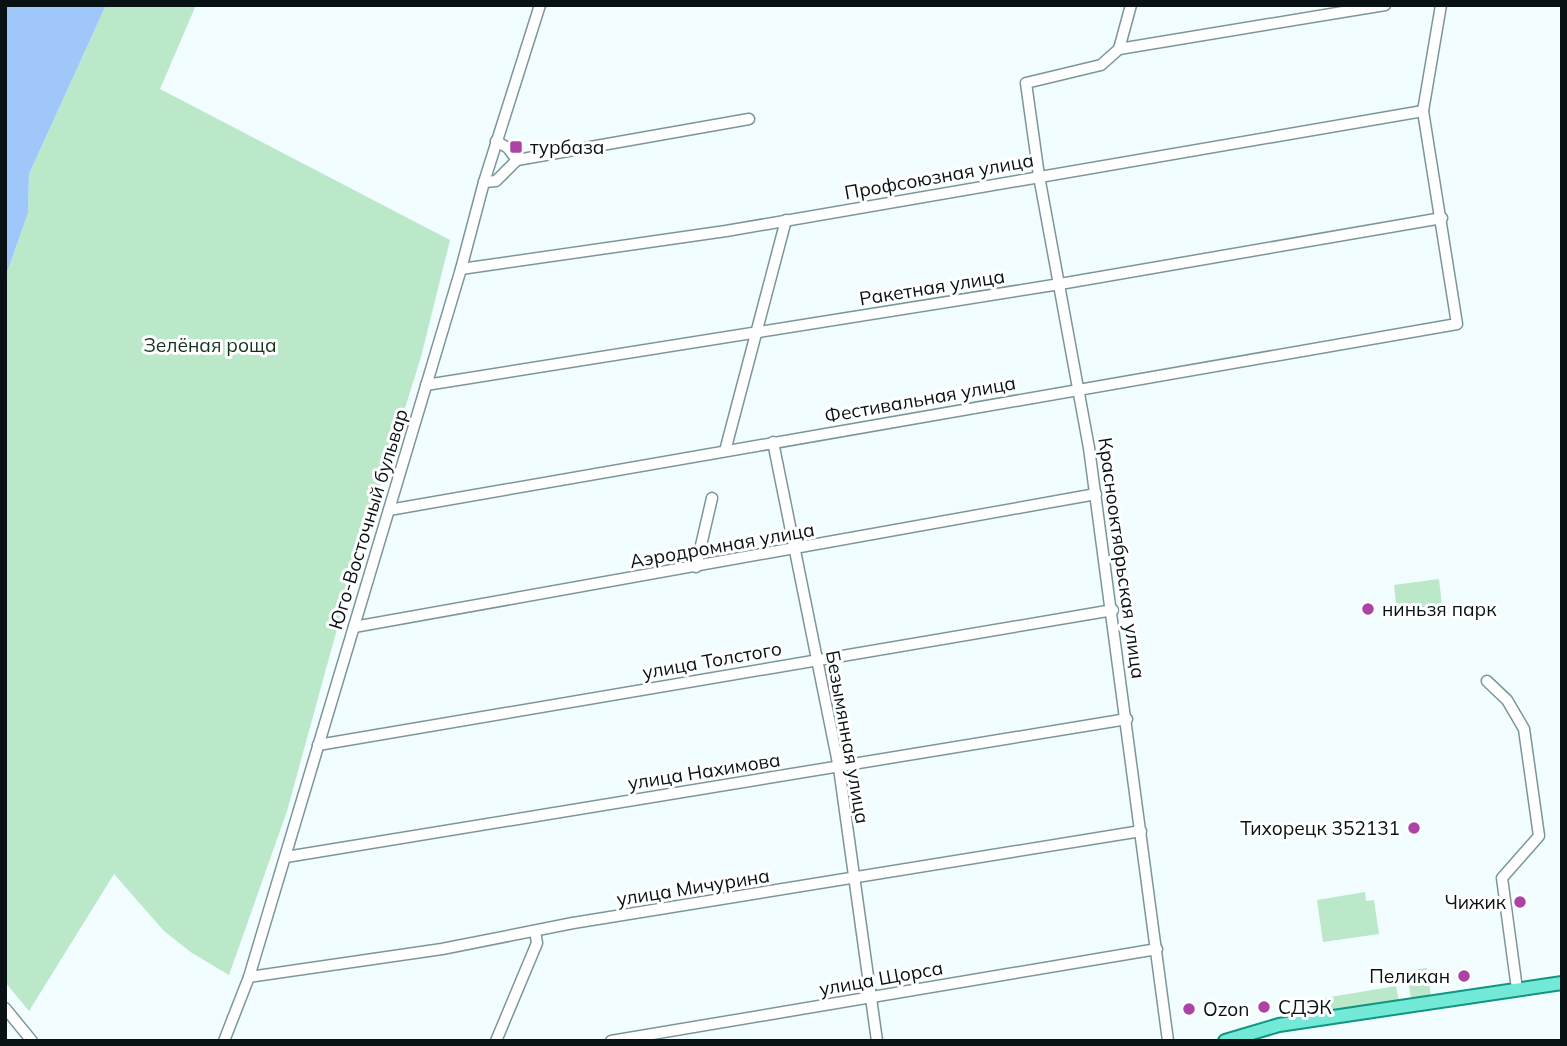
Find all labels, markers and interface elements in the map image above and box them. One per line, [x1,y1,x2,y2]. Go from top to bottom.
place label: турбаза [530,135,604,159]
marker: турбаза [508,139,524,155]
street label: Профсоюзная улица [843,148,1035,204]
street label: Ракетная улица [858,264,1006,310]
park label: Зелёная роща [143,333,277,357]
street label: Фестивальная улица [822,370,1018,428]
street label: Юго-Восточный бульвар [323,406,413,632]
street label: Краснооктябрьская улица [1093,436,1151,680]
street label: Аэродромная улица [628,517,816,573]
place label: ниньзя парк [1382,597,1497,621]
marker: ниньзя парк [1360,601,1376,617]
street label: улица Толстого [640,636,784,684]
street label: Безымянная улица [821,649,875,825]
street label: улица Нахимова [626,747,782,795]
place label: Тихорецк 352131 [1240,816,1400,840]
marker: Тихорецк 352131 [1406,820,1422,836]
street label: улица Мичурина [615,863,771,911]
place label: Чижик [1445,890,1507,914]
marker: Чижик [1512,894,1528,910]
street label: улица Щорса [817,955,945,1001]
place label: Пеликан [1369,964,1450,988]
marker: Пеликан [1456,968,1472,984]
place label: СДЭК [1278,995,1332,1019]
place label: Ozon [1203,997,1249,1021]
marker: СДЭК [1256,999,1272,1015]
marker: Ozon [1181,1001,1197,1017]

